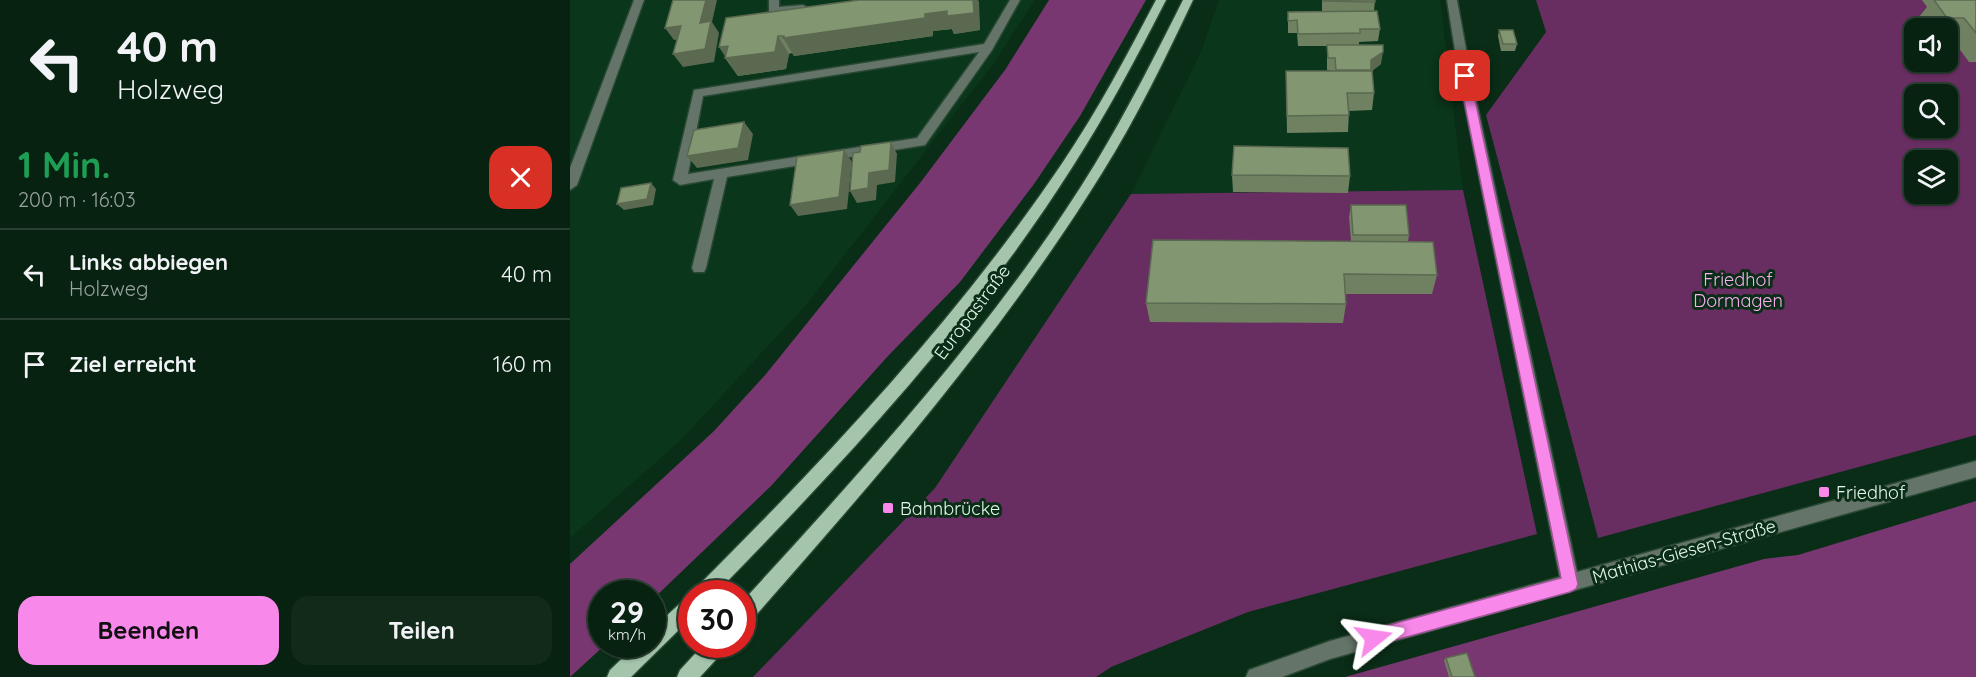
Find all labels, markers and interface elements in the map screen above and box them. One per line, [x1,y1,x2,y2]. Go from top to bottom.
map controls [1904,18,1958,204]
button: sound [1904,18,1958,72]
text: 40 m [117,20,218,73]
icon: left [18,24,96,102]
pin [1439,50,1490,101]
icon: arrive [1448,59,1481,92]
text: Holzweg [117,72,224,106]
button: search [1904,84,1958,138]
text: 1 Min. [18,142,110,187]
button: close [489,146,552,209]
button: layers [1904,150,1958,204]
text: 200 m · 16:03 [18,187,136,212]
text: Links abbiegen [69,248,228,276]
icon: left [18,258,51,291]
text: 40 m [501,260,552,288]
street label: Europastraße [929,260,1015,364]
park label: Friedhof Dormagen [1693,268,1783,312]
text: Holzweg [69,276,148,301]
icon: arrive [18,348,51,381]
text: Ziel erreicht [69,350,197,378]
text: 160 m [493,350,552,378]
place label: Friedhof [1836,481,1906,504]
marker: Friedhof [1817,485,1831,499]
place label: Bahnbrücke [900,497,1000,520]
marker: Bahnbrücke [881,501,895,515]
street label: Mathias-Giesen-Straße [1590,514,1778,588]
speed limit sign: 30 [678,580,756,658]
text: 29 [610,593,644,631]
button: Beenden [18,596,279,665]
button: Teilen [291,596,552,665]
position arrow [1342,606,1406,670]
text: km/h [608,625,646,644]

